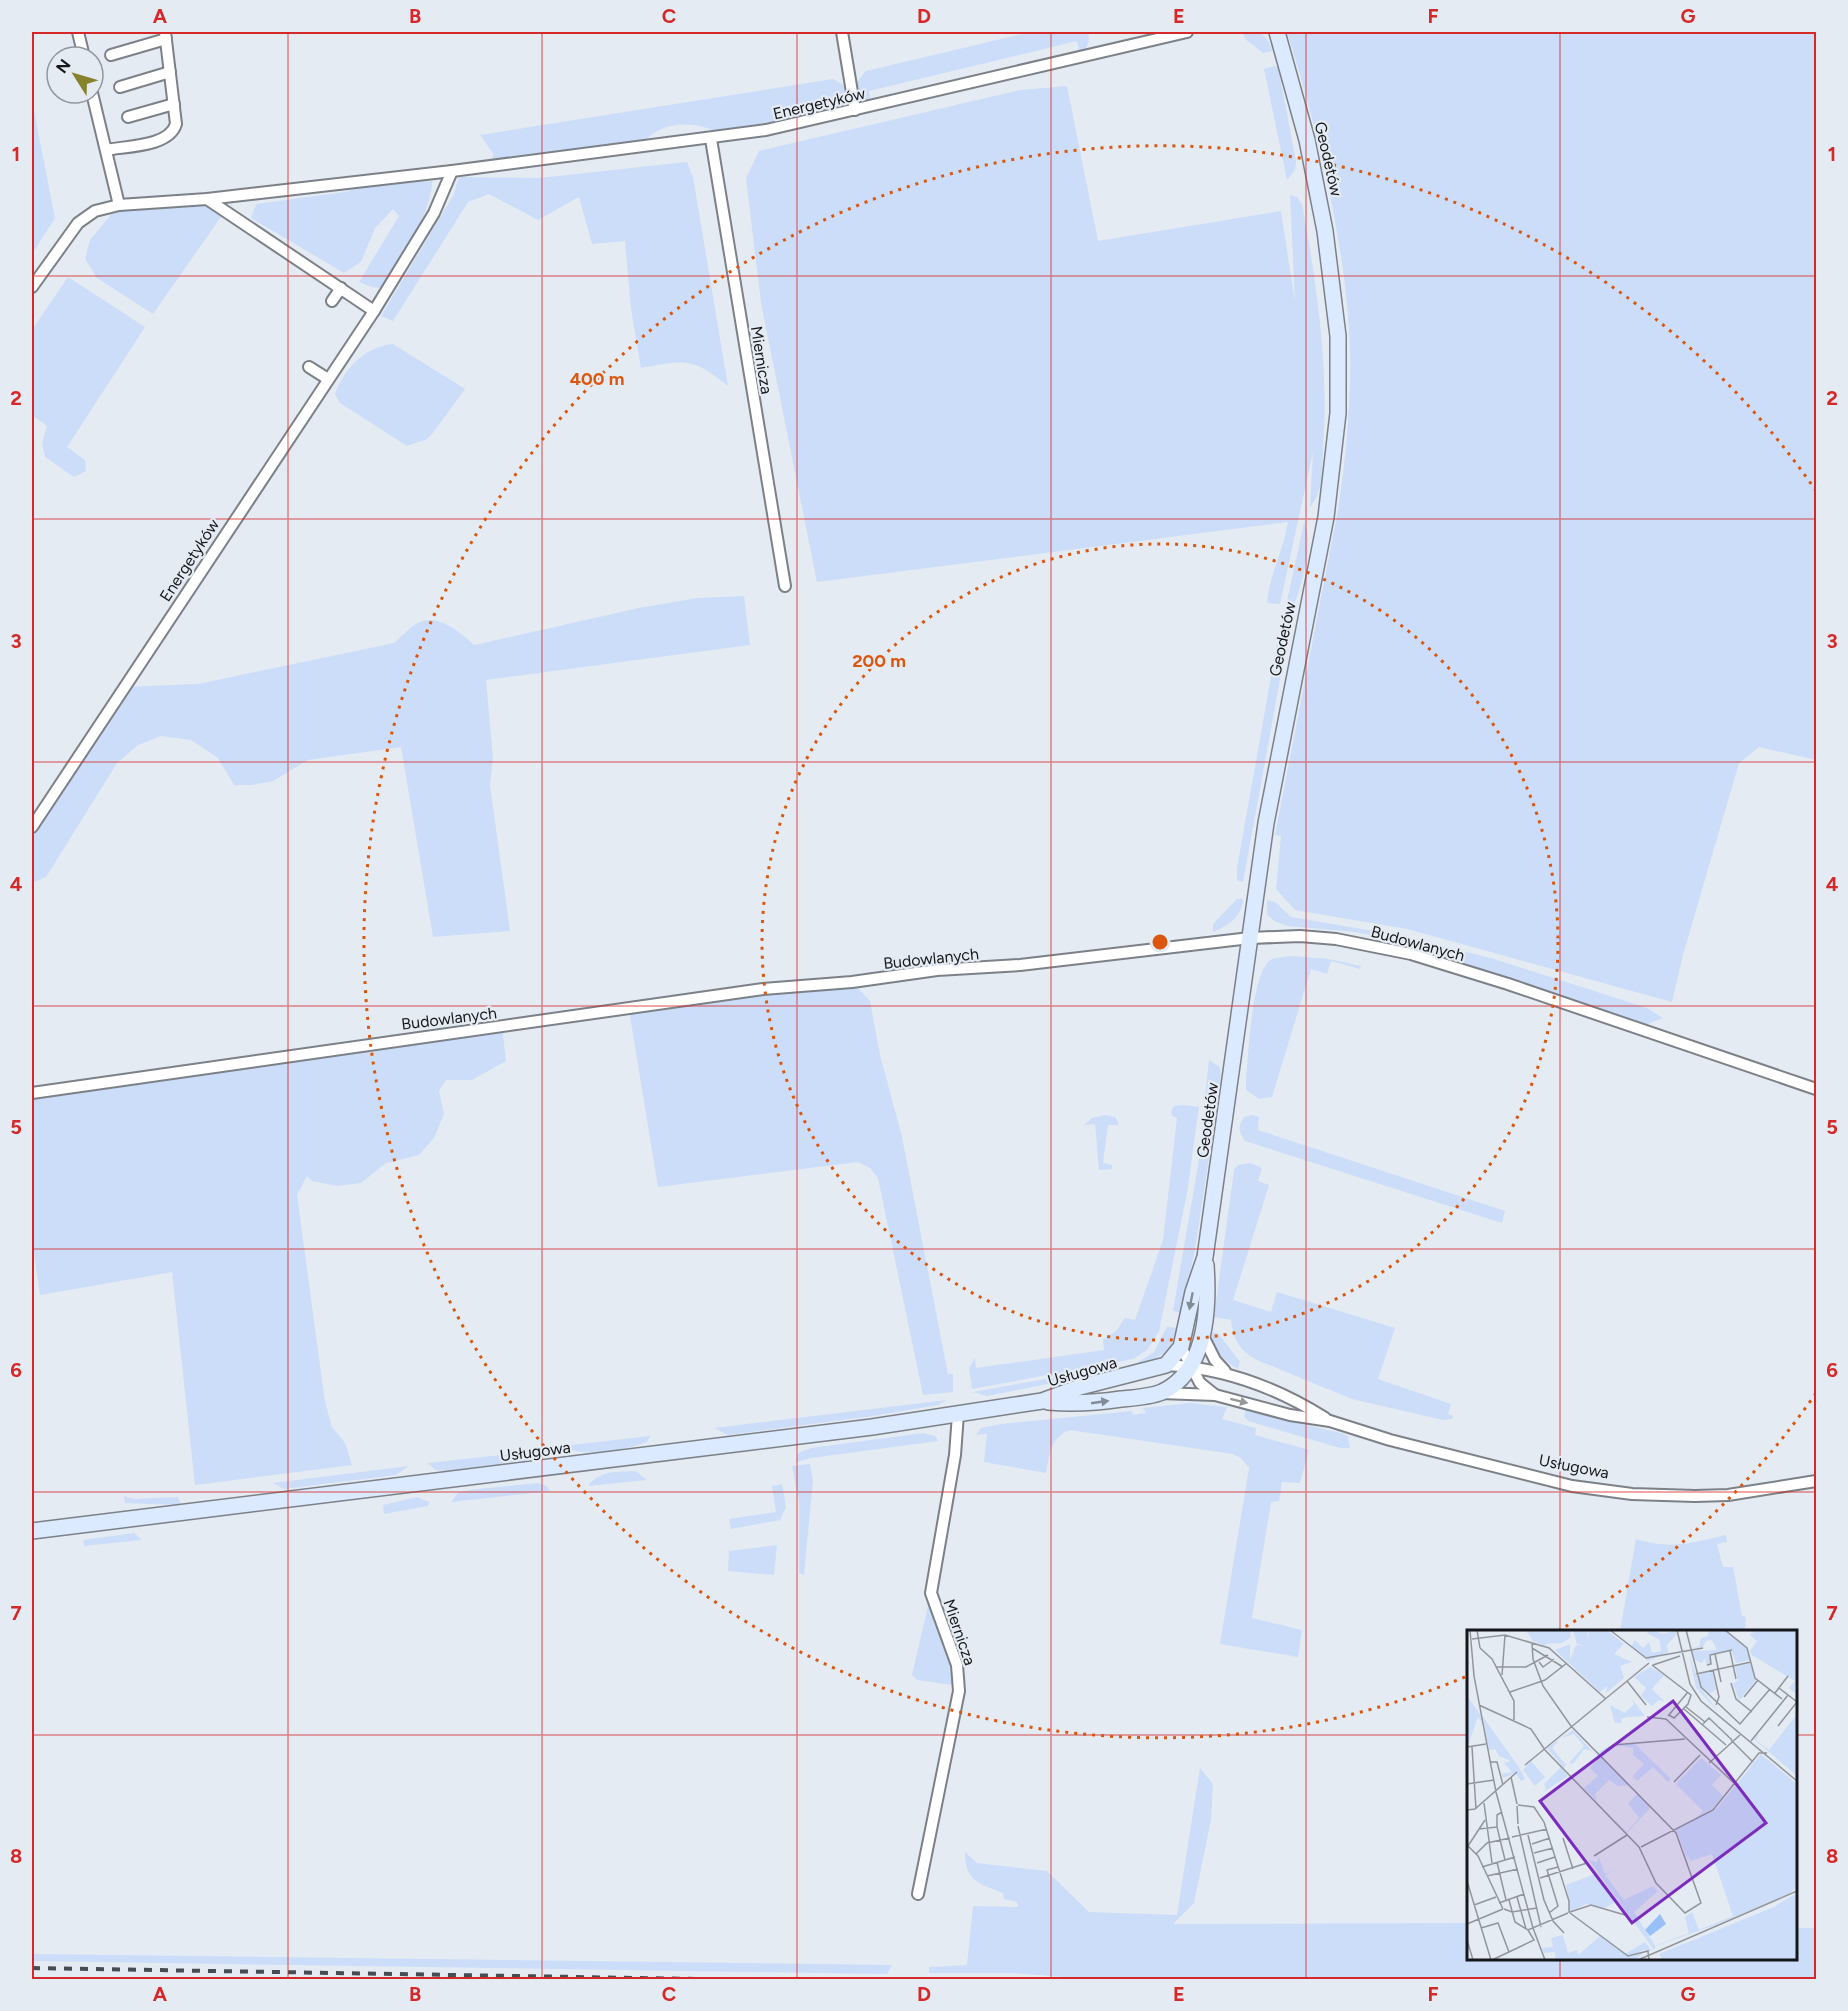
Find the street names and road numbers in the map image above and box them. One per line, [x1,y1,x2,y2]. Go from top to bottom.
street label: Energetyków [771,84,868,123]
street label: Geodetów [1311,120,1346,199]
street label: Miernicza [747,325,776,396]
street label: Energetyków [156,515,223,605]
street label: Geodetów [1265,600,1300,678]
street label: Budowlanych [1369,922,1467,965]
street label: Budowlanych [882,944,980,973]
street label: Budowlanych [400,1003,498,1034]
street label: Geodetów [1193,1081,1222,1159]
street label: Usługowa [1045,1353,1119,1390]
street label: Usługowa [499,1438,572,1465]
street label: Usługowa [1537,1450,1611,1483]
street label: Miernicza [939,1597,980,1668]

